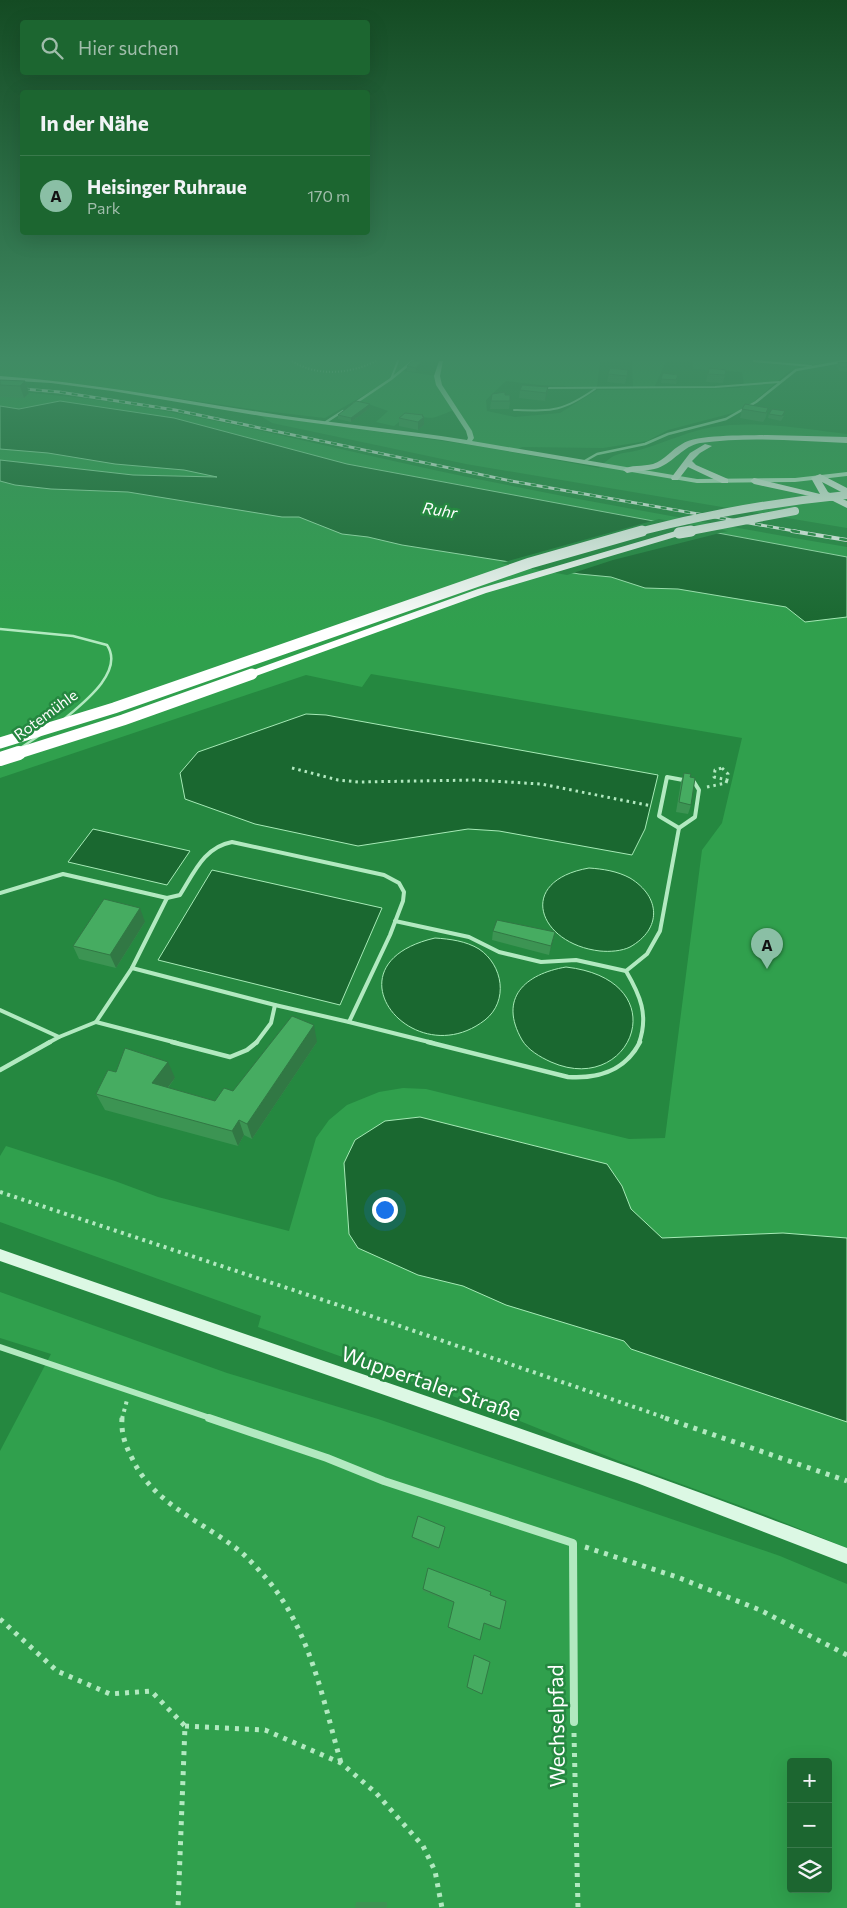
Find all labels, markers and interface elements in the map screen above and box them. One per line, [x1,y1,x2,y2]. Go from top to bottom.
search box [20,20,370,75]
icon: search [38,34,66,62]
text: Hier suchen [78,36,179,59]
text: In der Nähe [40,110,149,135]
text: Heisinger Ruhraue [87,175,247,198]
text: A [50,186,62,205]
text: 170 m [307,186,350,205]
text: Park [87,198,120,217]
water label: Ruhr [421,497,460,522]
street label: Rotemühle [10,685,81,743]
pin: A [751,928,783,969]
your location [372,1197,398,1223]
street label: Wuppertaler Straße [338,1340,525,1425]
street label: Wechselpfad [542,1664,569,1788]
map controls [787,1758,832,1893]
button: + [787,1758,832,1803]
button: − [787,1803,832,1848]
button: layers [787,1848,832,1893]

